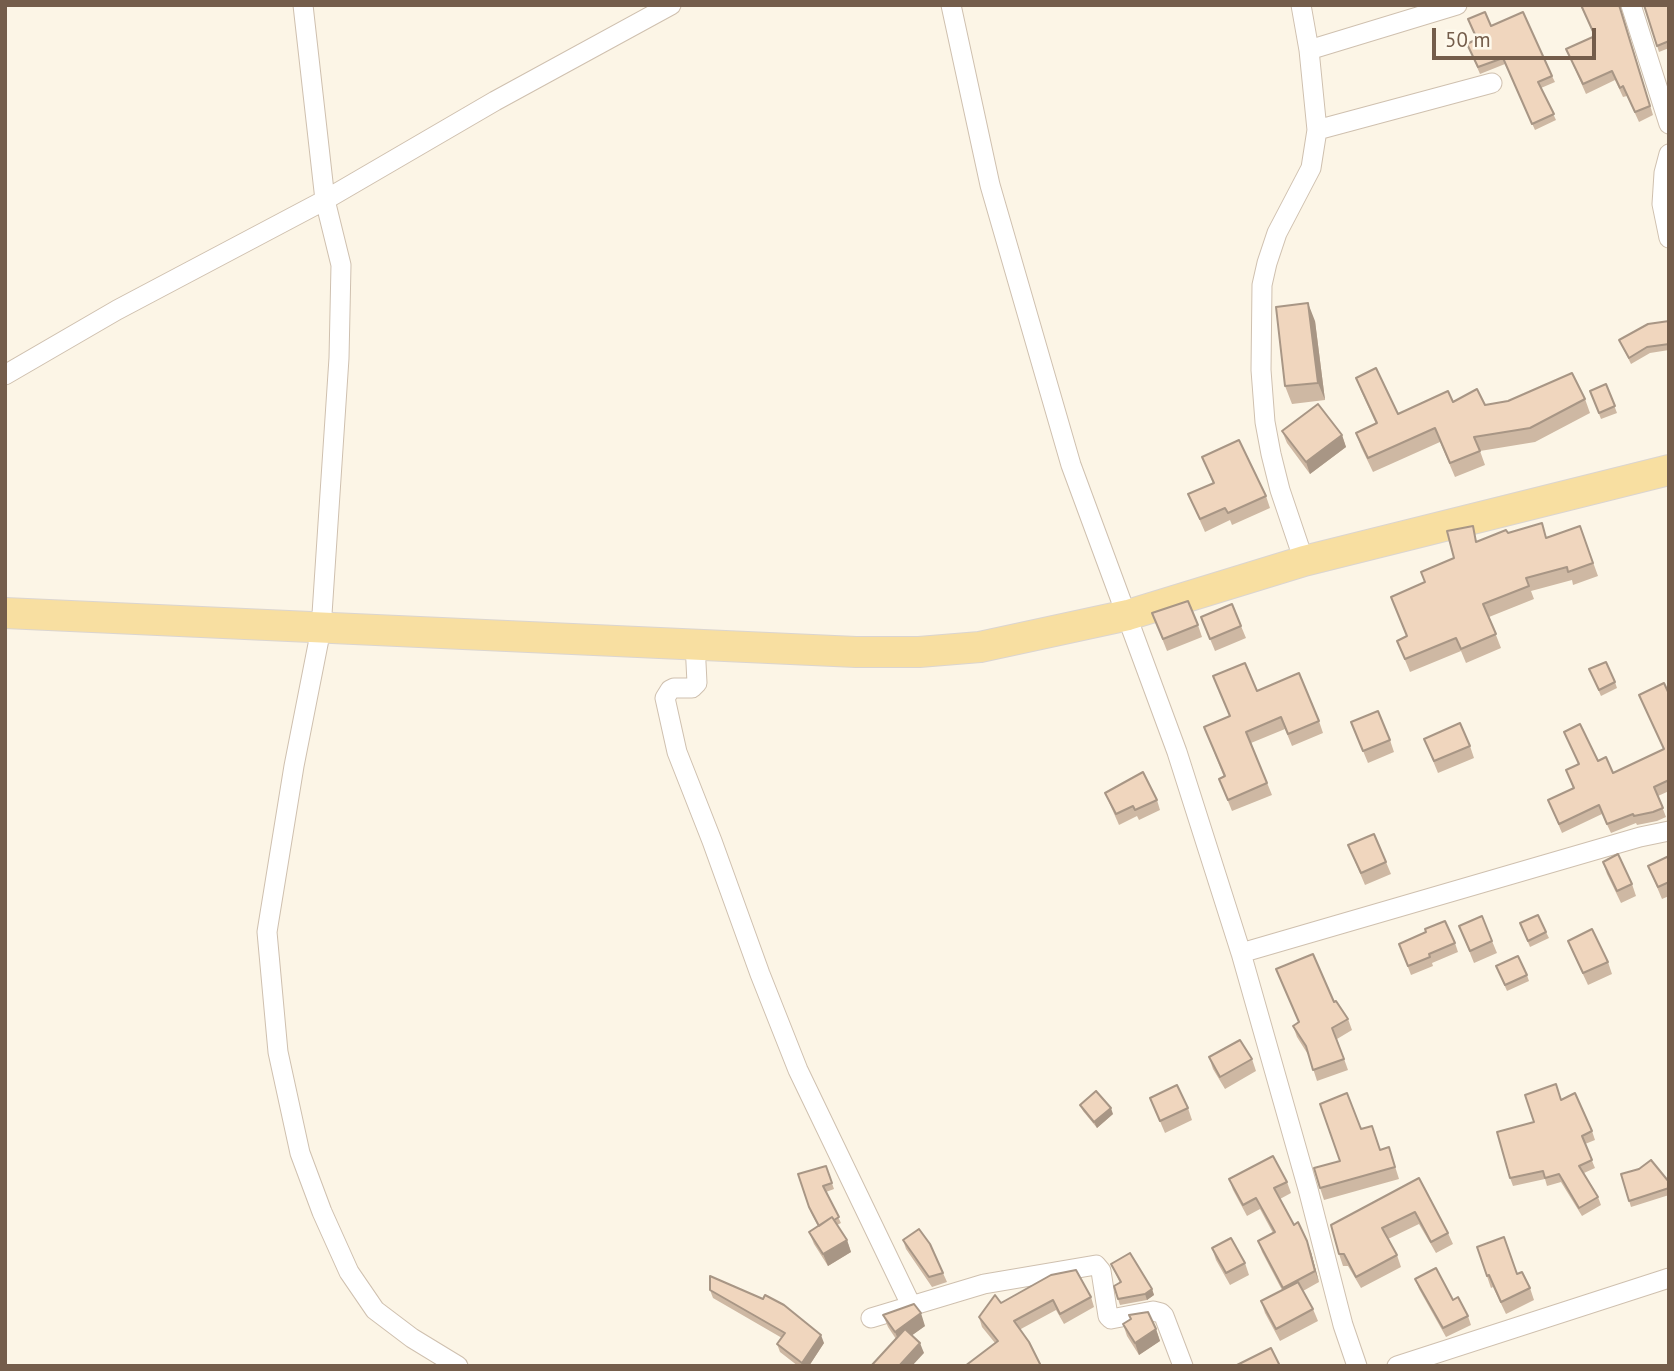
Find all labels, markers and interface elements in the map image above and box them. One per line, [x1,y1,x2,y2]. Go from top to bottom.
scale bar [1436,14,1600,58]
text: 50 m [1445,26,1491,53]

